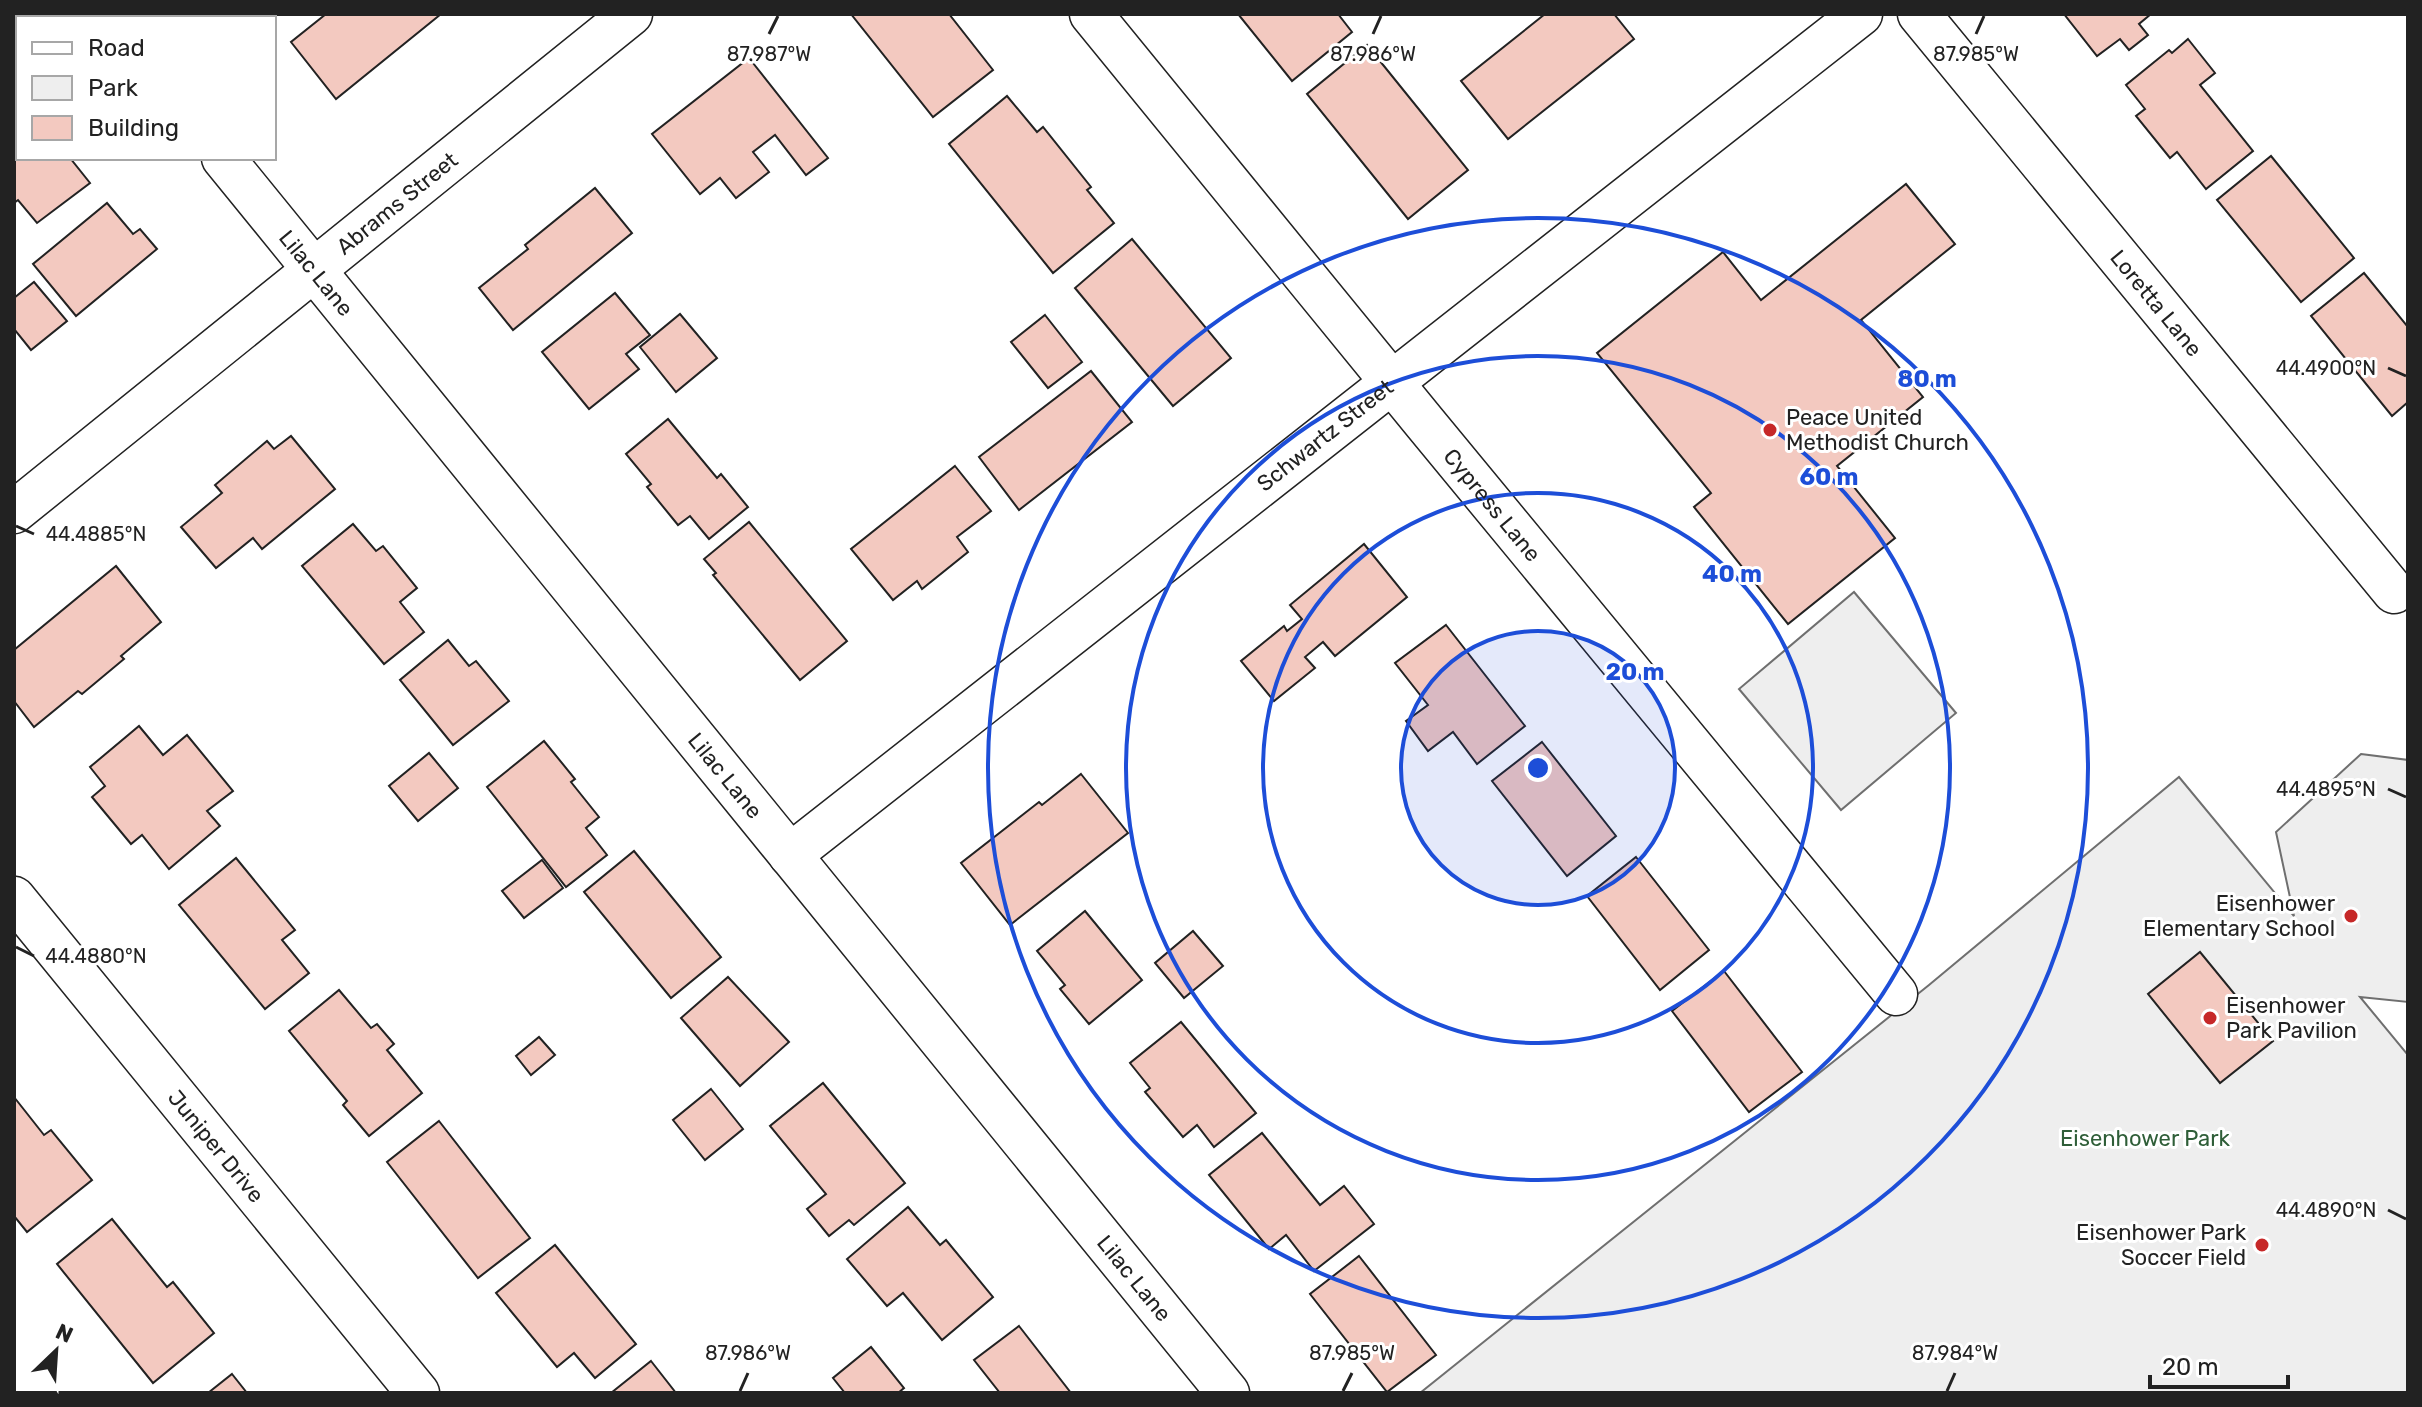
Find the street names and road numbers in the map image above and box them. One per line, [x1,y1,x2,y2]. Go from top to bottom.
street label: Abrams Street [331,146,464,260]
street label: Lilac Lane [273,225,359,322]
street label: Loretta Lane [2104,244,2208,362]
street label: Schwartz Street [1252,373,1399,497]
street label: Cypress Lane [1438,443,1547,567]
street label: Lilac Lane [682,727,768,824]
street label: Juniper Drive [162,1084,270,1208]
street label: Lilac Lane [1091,1230,1177,1327]

